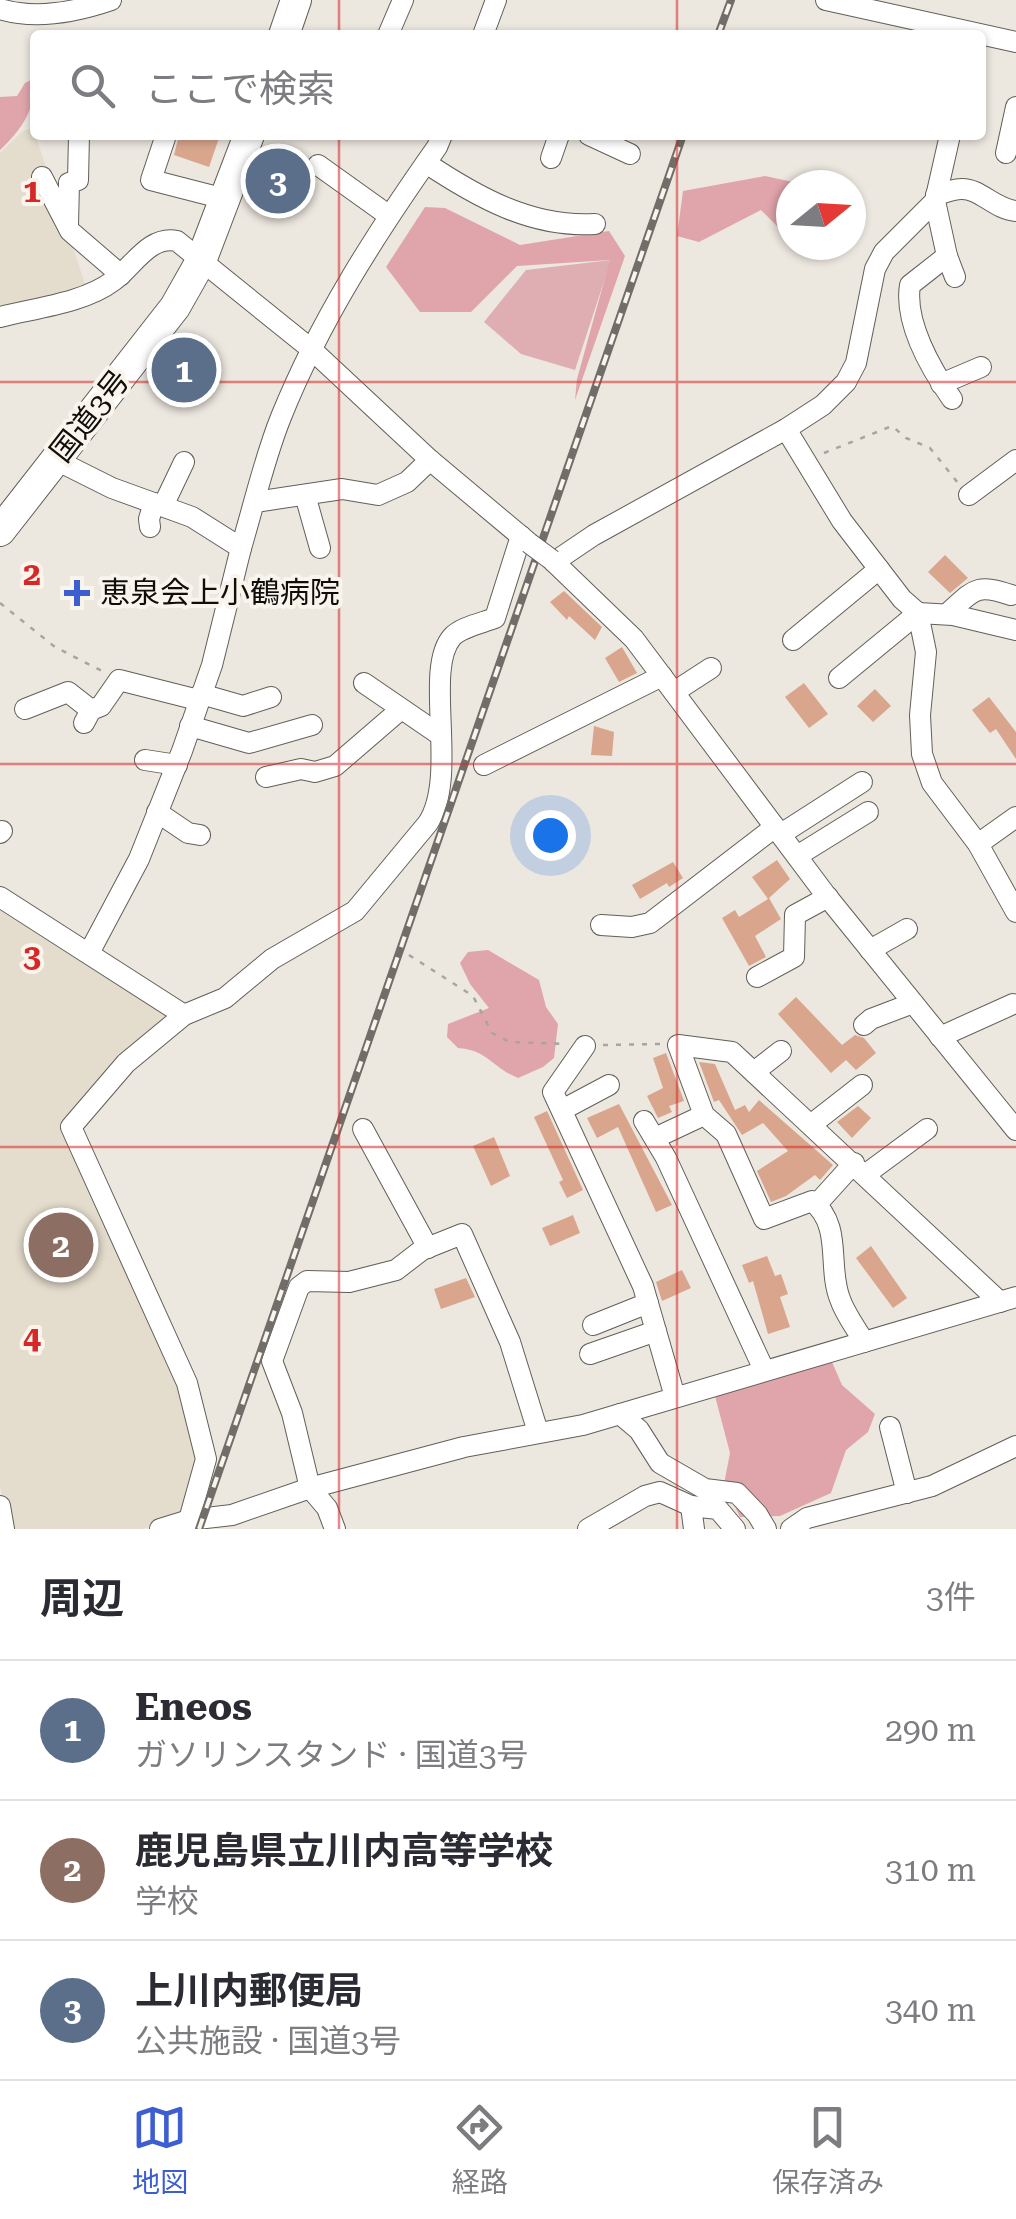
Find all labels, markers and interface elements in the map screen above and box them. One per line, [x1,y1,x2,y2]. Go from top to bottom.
search box [30,30,986,140]
icon: search [65,58,120,113]
text: ここで検索 [145,67,335,111]
pin: 3 [246,144,310,218]
north arrow [776,170,866,260]
text: 1 [23,172,41,210]
pin: 1 [152,332,216,408]
street label: 国道3号 [43,363,136,469]
text: 2 [23,555,41,593]
place label: 恵泉会上小鶴病院 [100,575,340,610]
marker: 恵泉会上小鶴病院 [64,580,90,606]
your location [525,810,576,861]
text: 3 [23,937,41,975]
pin: 2 [28,1208,94,1282]
text: 4 [23,1319,41,1357]
text: 周辺 [40,1574,124,1623]
text: 3件 [926,1578,976,1616]
text: Eneos [135,1685,252,1729]
text: 1 [64,1711,81,1749]
text: 290 m [885,1711,976,1749]
text: ガソリンスタンド · 国道3号 [135,1736,529,1774]
text: 鹿児島県立川内高等学校 [135,1829,553,1873]
text: 2 [64,1851,81,1889]
text: 310 m [885,1851,976,1889]
text: 学校 [135,1882,199,1920]
text: 上川内郵便局 [135,1969,363,2013]
text: 3 [64,1991,81,2029]
text: 340 m [885,1991,976,2029]
text: 公共施設 · 国道3号 [135,2022,401,2060]
tab: 地図 [132,2100,188,2200]
tab: 経路 [452,2100,508,2200]
tab: 保存済み [772,2100,884,2200]

